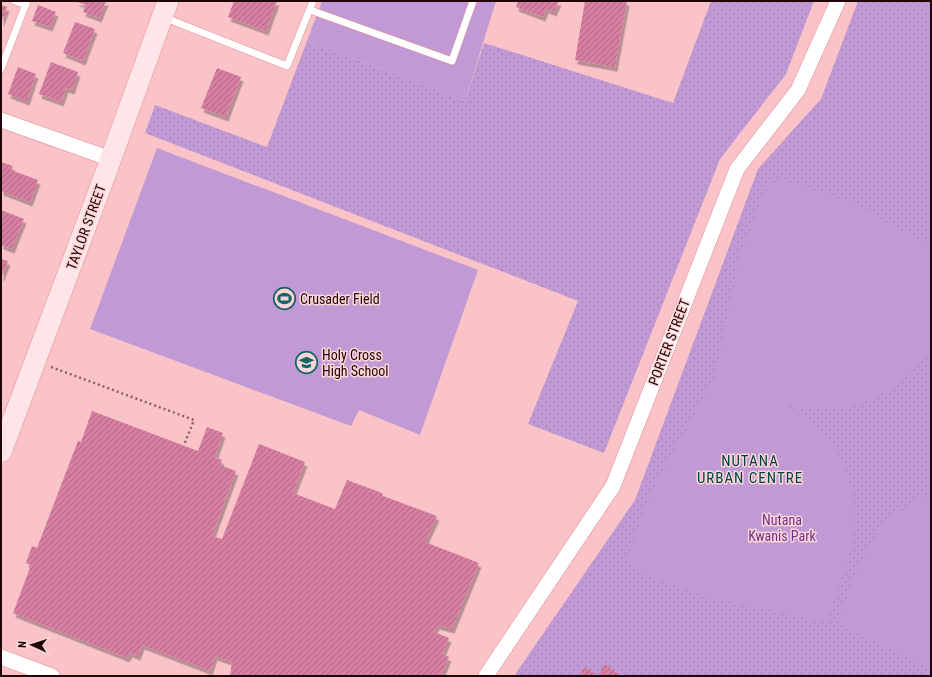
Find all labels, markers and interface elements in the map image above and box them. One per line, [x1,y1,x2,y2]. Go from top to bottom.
street label: TAYLOR STREET [63,182,109,272]
sports icon: Crusader Field [271,286,297,312]
place label: Crusader Field [300,291,380,307]
street label: PORTER STREET [645,297,693,387]
place label: Holy Cross High School [322,347,389,379]
school or university icon: Holy Cross High School [294,350,320,376]
district label: NUTANA URBAN CENTRE [697,452,803,487]
park label: Nutana Kwanis Park [748,512,816,544]
north arrow [12,625,52,665]
text: N [16,641,29,648]

